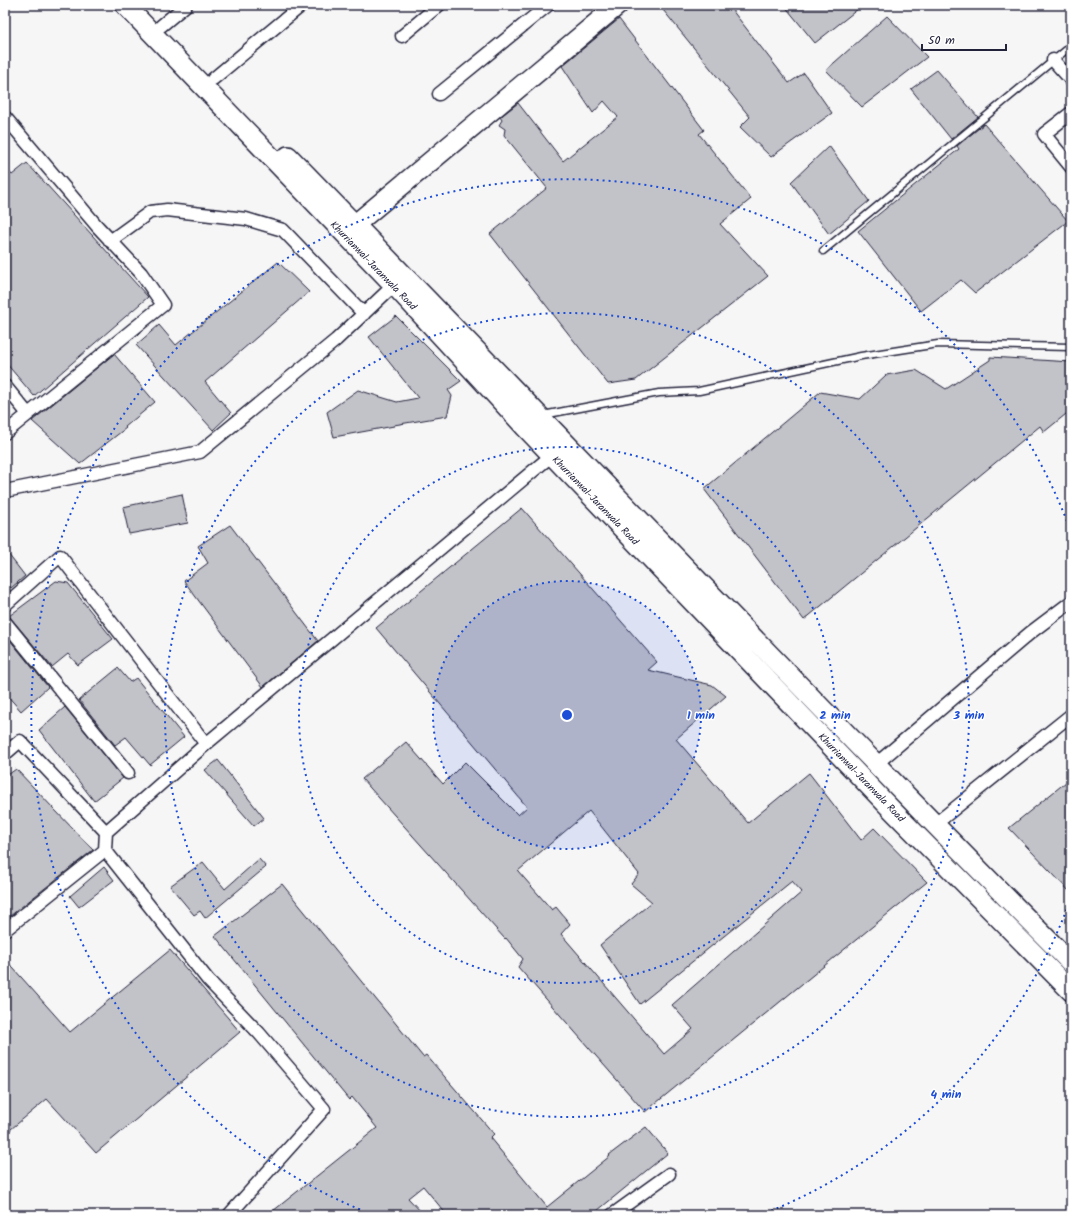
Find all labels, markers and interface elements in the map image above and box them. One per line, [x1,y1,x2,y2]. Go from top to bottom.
scale bar [922,26,1006,52]
text: 50 m [928,31,955,50]
street label: Khurrianwal-Jaranwala Road [326,217,421,315]
street label: Khurrianwal-Jaranwala Road [548,452,643,550]
text: 1 min [687,706,715,725]
text: 2 min [819,706,851,725]
text: 3 min [953,706,985,725]
centre of rings [560,708,574,722]
street label: Khurrianwal-Jaranwala Road [814,729,909,827]
text: 4 min [931,1085,962,1104]

